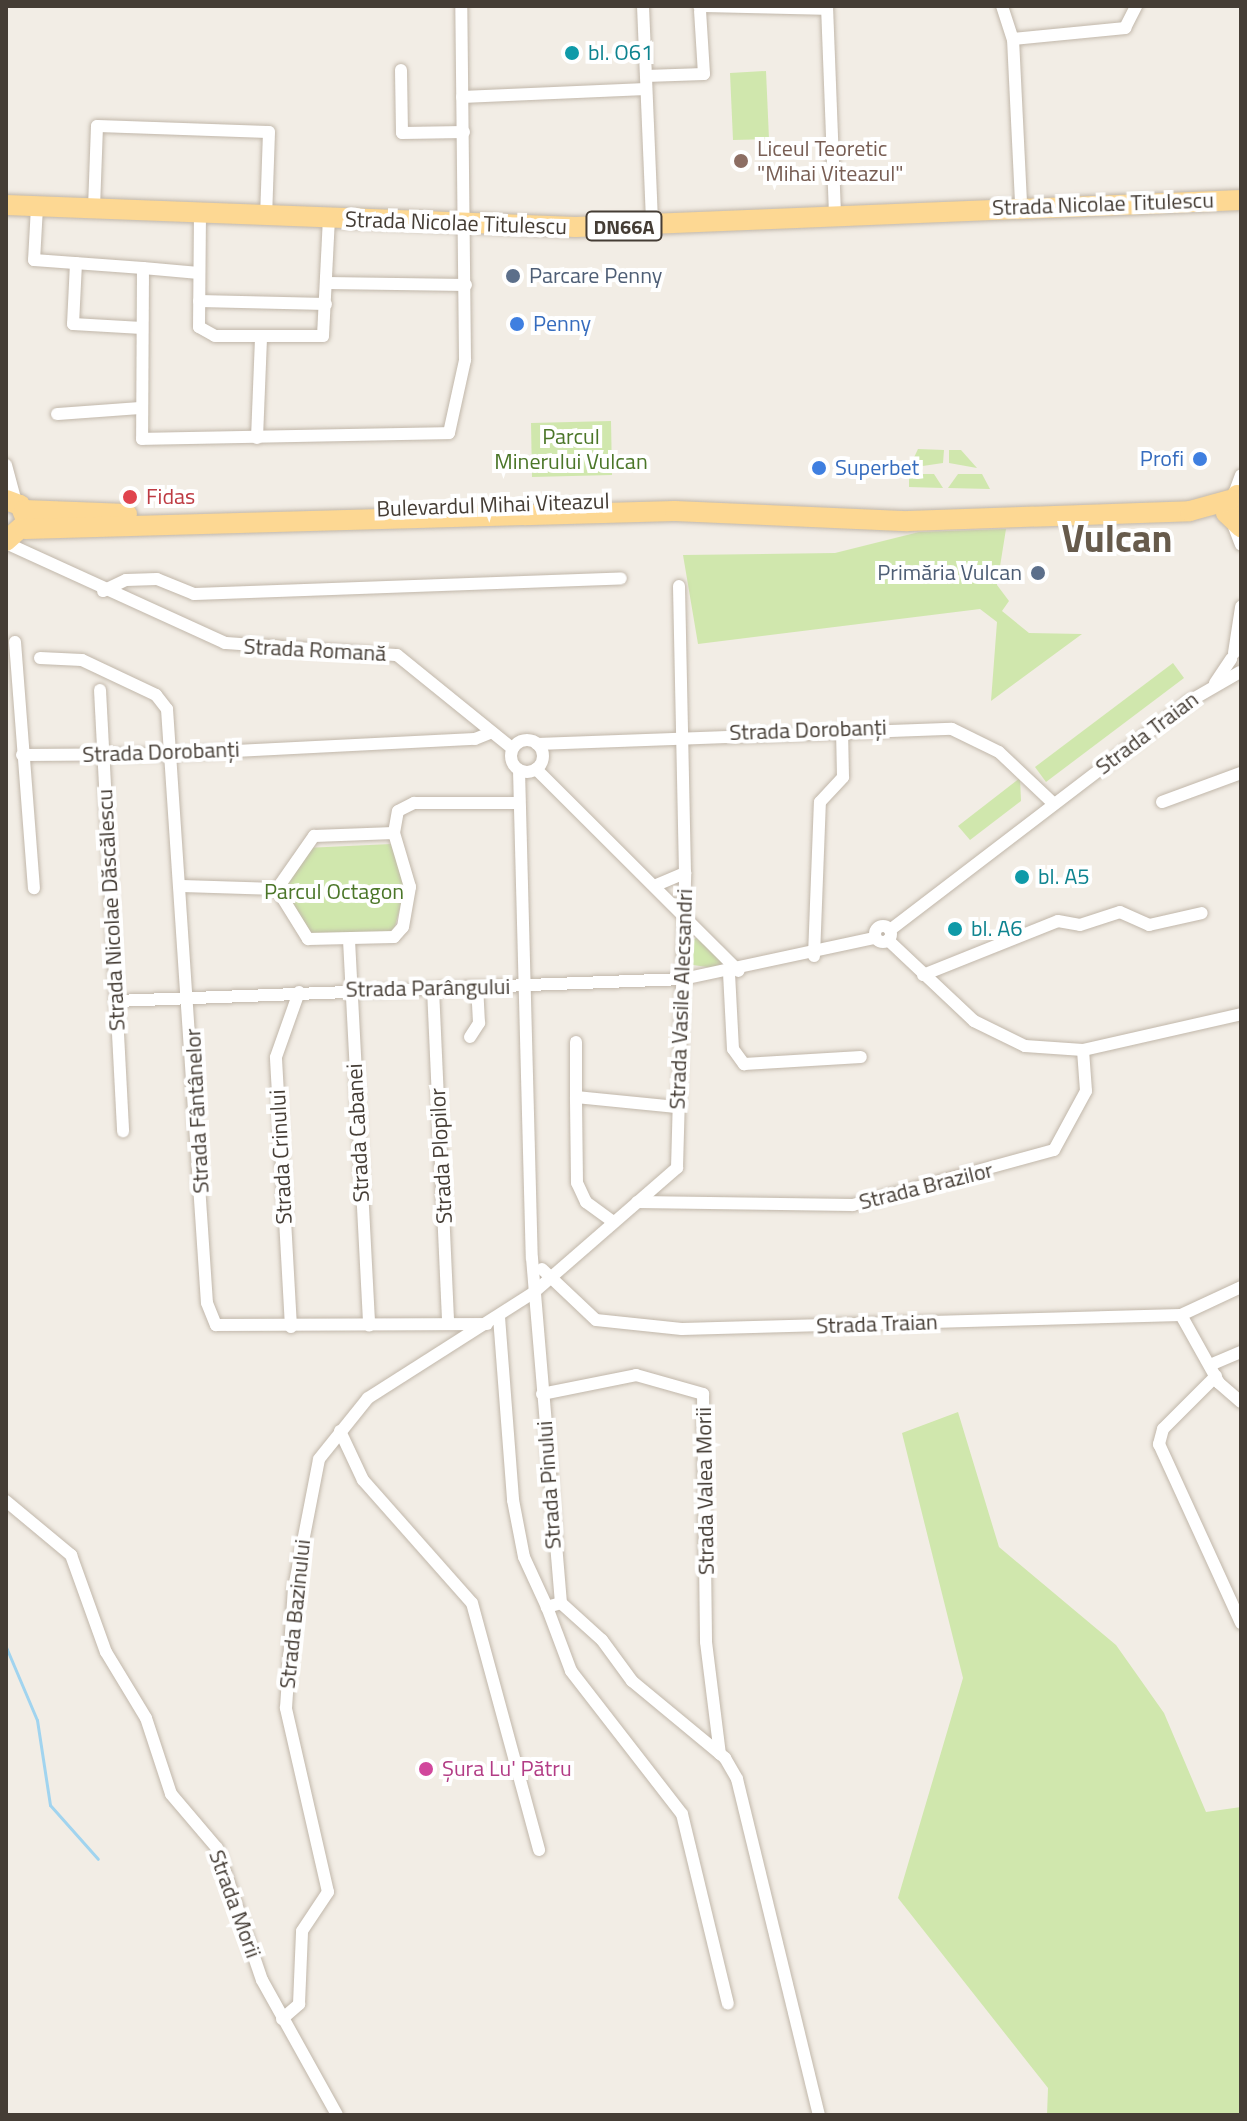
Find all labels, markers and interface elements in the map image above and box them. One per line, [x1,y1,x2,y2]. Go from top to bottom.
place label: bl. O61 [588,40,653,66]
marker: bl. O61 [563,44,581,62]
place label: Liceul Teoretic "Mihai Viteazul" [757,135,903,186]
marker: Liceul Teoretic "Mihai Viteazul" [732,152,750,170]
street label: Strada Nicolae Titulescu [992,187,1214,221]
street label: Strada Nicolae Titulescu [345,206,567,240]
road number: DN66A [584,210,664,242]
place label: Parcare Penny [529,263,662,289]
marker: Parcare Penny [504,267,522,285]
place label: Penny [533,311,591,337]
marker: Penny [508,315,526,333]
park label: Parcul Minerului Vulcan [494,423,648,474]
place label: Profi [1140,446,1184,472]
marker: Profi [1191,450,1209,468]
place label: Superbet [835,455,919,481]
marker: Superbet [810,459,828,477]
place label: Fidas [146,484,195,510]
marker: Fidas [121,488,139,506]
street label: Bulevardul Mihai Viteazul [376,488,610,522]
district label: Vulcan [1062,516,1172,562]
place label: Primăria Vulcan [877,560,1022,586]
marker: Primăria Vulcan [1029,564,1047,582]
street label: Strada Romană [243,633,387,667]
street label: Strada Traian [1091,686,1203,780]
street label: Strada Dorobanți [729,714,887,746]
street label: Strada Dorobanți [82,736,240,768]
street label: Strada Nicolae Dăscălescu [91,788,131,1032]
place label: bl. A5 [1038,864,1090,890]
marker: bl. A5 [1013,868,1031,886]
park label: Parcul Octagon [264,879,404,905]
street label: Strada Vasile Alecsandri [664,888,698,1110]
place label: bl. A6 [971,916,1023,942]
marker: bl. A6 [946,920,964,938]
street label: Strada Parângului [346,973,510,1003]
street label: Strada Fântânelor [179,1028,215,1194]
street label: Strada Cabanei [341,1063,375,1203]
street label: Strada Plopilor [424,1087,458,1225]
street label: Strada Crinului [264,1089,298,1225]
street label: Strada Brazilor [856,1157,996,1215]
street label: Strada Traian [816,1309,938,1339]
street label: Strada Valea Morii [690,1407,720,1575]
street label: Strada Pinului [531,1420,567,1550]
street label: Strada Bazinului [274,1538,316,1690]
place label: Șura Lu' Pătru [442,1756,572,1782]
marker: Șura Lu' Pătru [417,1760,435,1778]
street label: Strada Morii [203,1846,267,1962]

